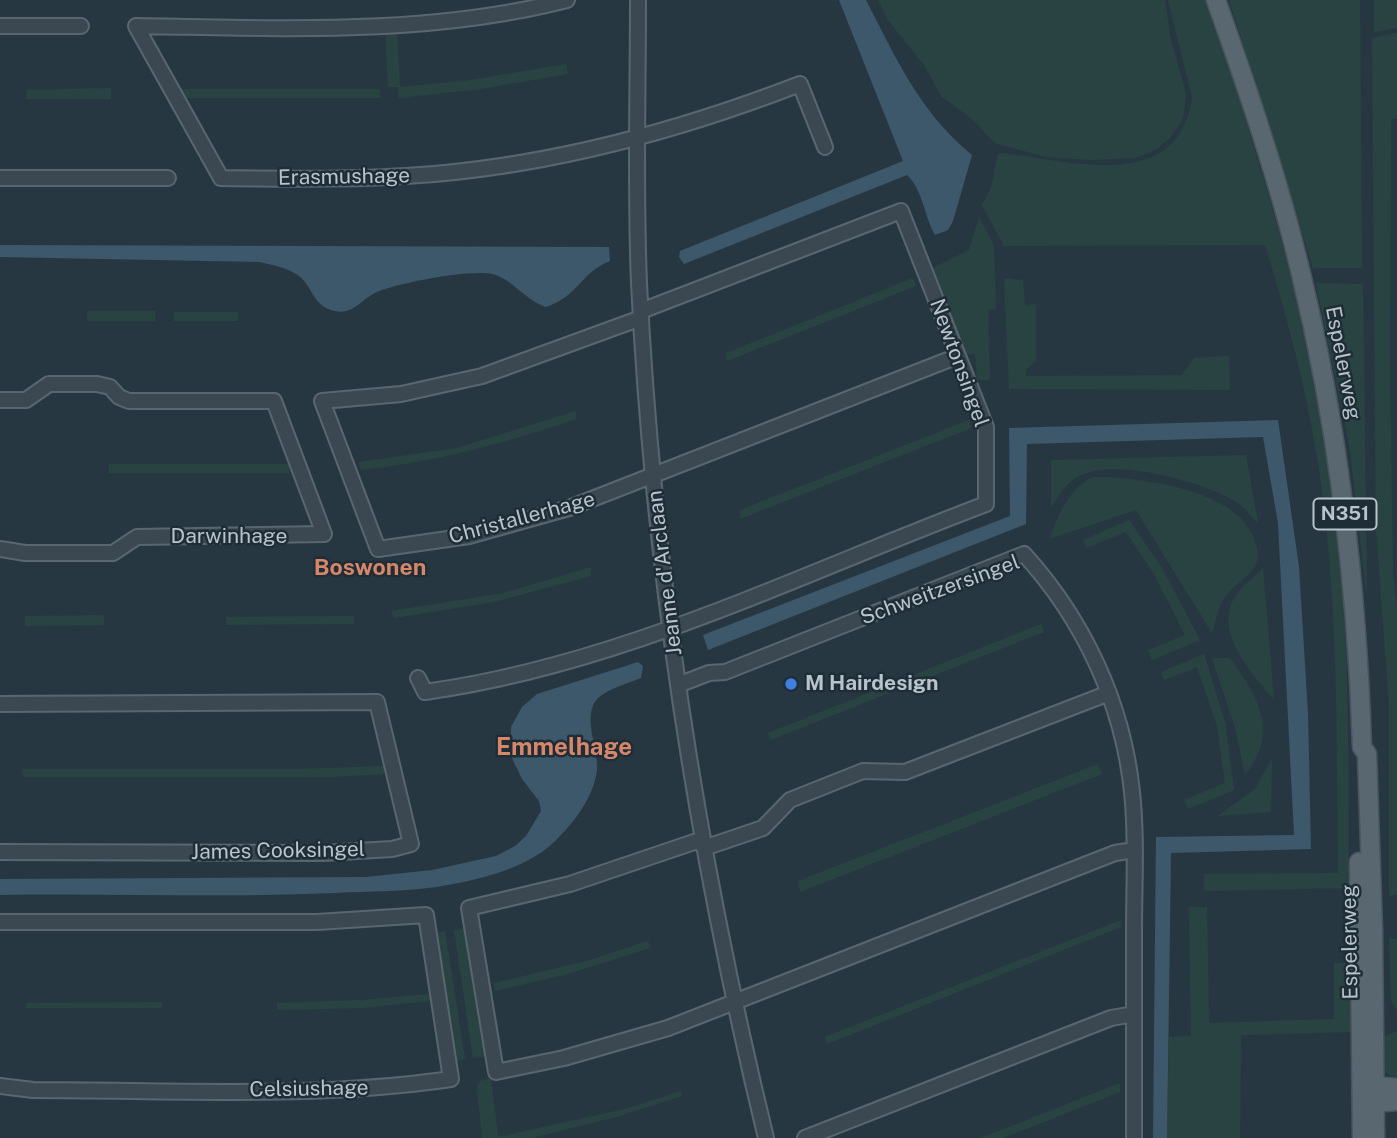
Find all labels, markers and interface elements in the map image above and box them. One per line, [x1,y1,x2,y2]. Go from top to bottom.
street label: Erasmushage [278,163,410,191]
street label: Newtonsingel [924,295,994,431]
street label: Espelerweg [1320,304,1366,422]
street label: Christallerhage [446,486,598,550]
street label: Jeanne d'Arclaan [642,489,688,657]
road number: N351 [1314,499,1376,530]
street label: Darwinhage [171,524,287,550]
street label: Schweitzersingel [857,549,1023,631]
district label: Boswonen [314,554,426,582]
place label: M Hairdesign [805,671,938,697]
marker: M Hairdesign [783,676,799,692]
district label: Emmelhage [496,734,632,762]
street label: James Cooksingel [191,837,365,865]
street label: Espelerweg [1336,884,1364,1000]
street label: Celsiushage [249,1075,369,1103]

